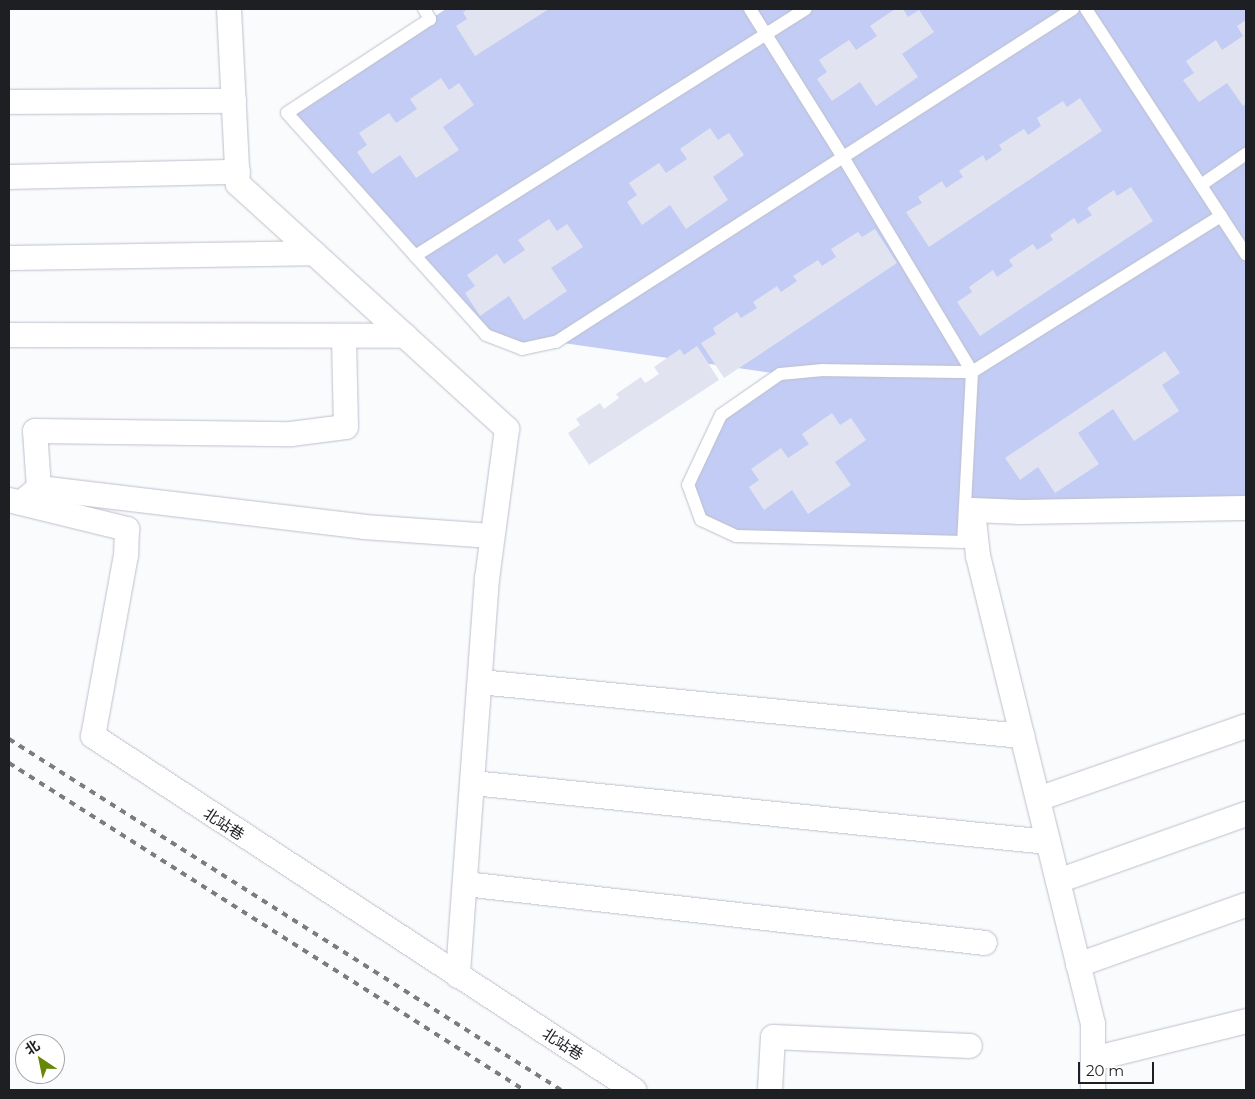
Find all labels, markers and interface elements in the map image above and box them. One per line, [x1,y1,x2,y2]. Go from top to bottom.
street label: 北站巷 [200,804,248,844]
street label: 北站巷 [539,1024,587,1064]
north arrow [15,1034,65,1084]
text: 北 [21,1036,43,1059]
scale bar [1080,1052,1156,1084]
text: 20 m [1086,1061,1124,1080]

